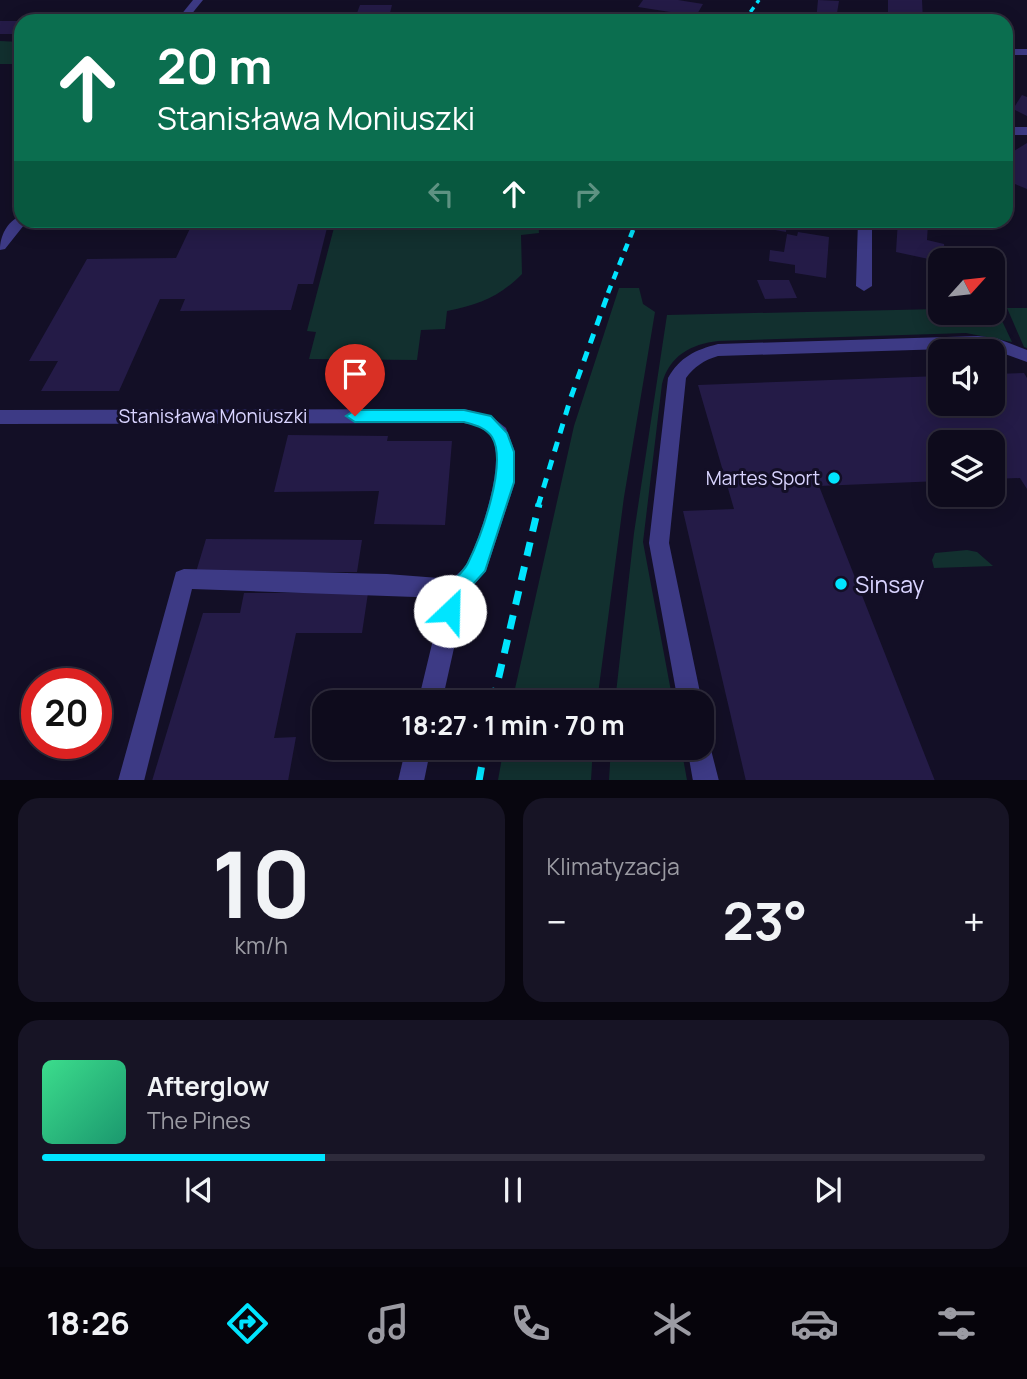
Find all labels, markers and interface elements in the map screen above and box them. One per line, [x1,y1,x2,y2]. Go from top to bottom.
text: 20 m [157,32,272,99]
icon: ahead [42,42,133,133]
text: Stanisława Moniuszki [157,96,475,140]
icon: left [422,175,460,213]
icon: ahead [495,175,533,213]
icon: right [568,175,606,213]
north arrow [928,248,1004,326]
map controls [928,248,1005,507]
button: sound [928,339,1005,416]
pin [325,344,385,416]
icon: arrive [336,355,374,393]
street label: Stanisława Moniuszki [119,403,308,429]
button: layers [928,430,1005,507]
place label: Martes Sport [706,465,820,491]
marker: Martes Sport [826,470,842,486]
place label: Sinsay [855,568,925,600]
position arrow [413,574,487,648]
marker: Sinsay [833,576,849,592]
speed limit sign: 20 [21,668,112,759]
text: 18:27 · 1 min · 70 m [401,707,625,743]
text: 10 [211,821,311,945]
text: Klimatyzacja [547,850,680,882]
text: 23° [723,885,807,956]
text: − [547,895,567,947]
text: + [963,895,985,947]
text: km/h [235,929,288,961]
text: Afterglow [147,1068,269,1104]
text: The Pines [147,1104,251,1136]
icon: previous [180,1171,218,1209]
icon: pause [494,1171,532,1209]
icon: next [809,1171,847,1209]
icon: directions [223,1299,272,1348]
icon: music [364,1299,413,1348]
icon: phone [506,1299,555,1348]
icon: climate [648,1299,697,1348]
icon: car [790,1299,839,1348]
icon: filters [932,1299,981,1348]
text: 18:26 [46,1301,130,1345]

